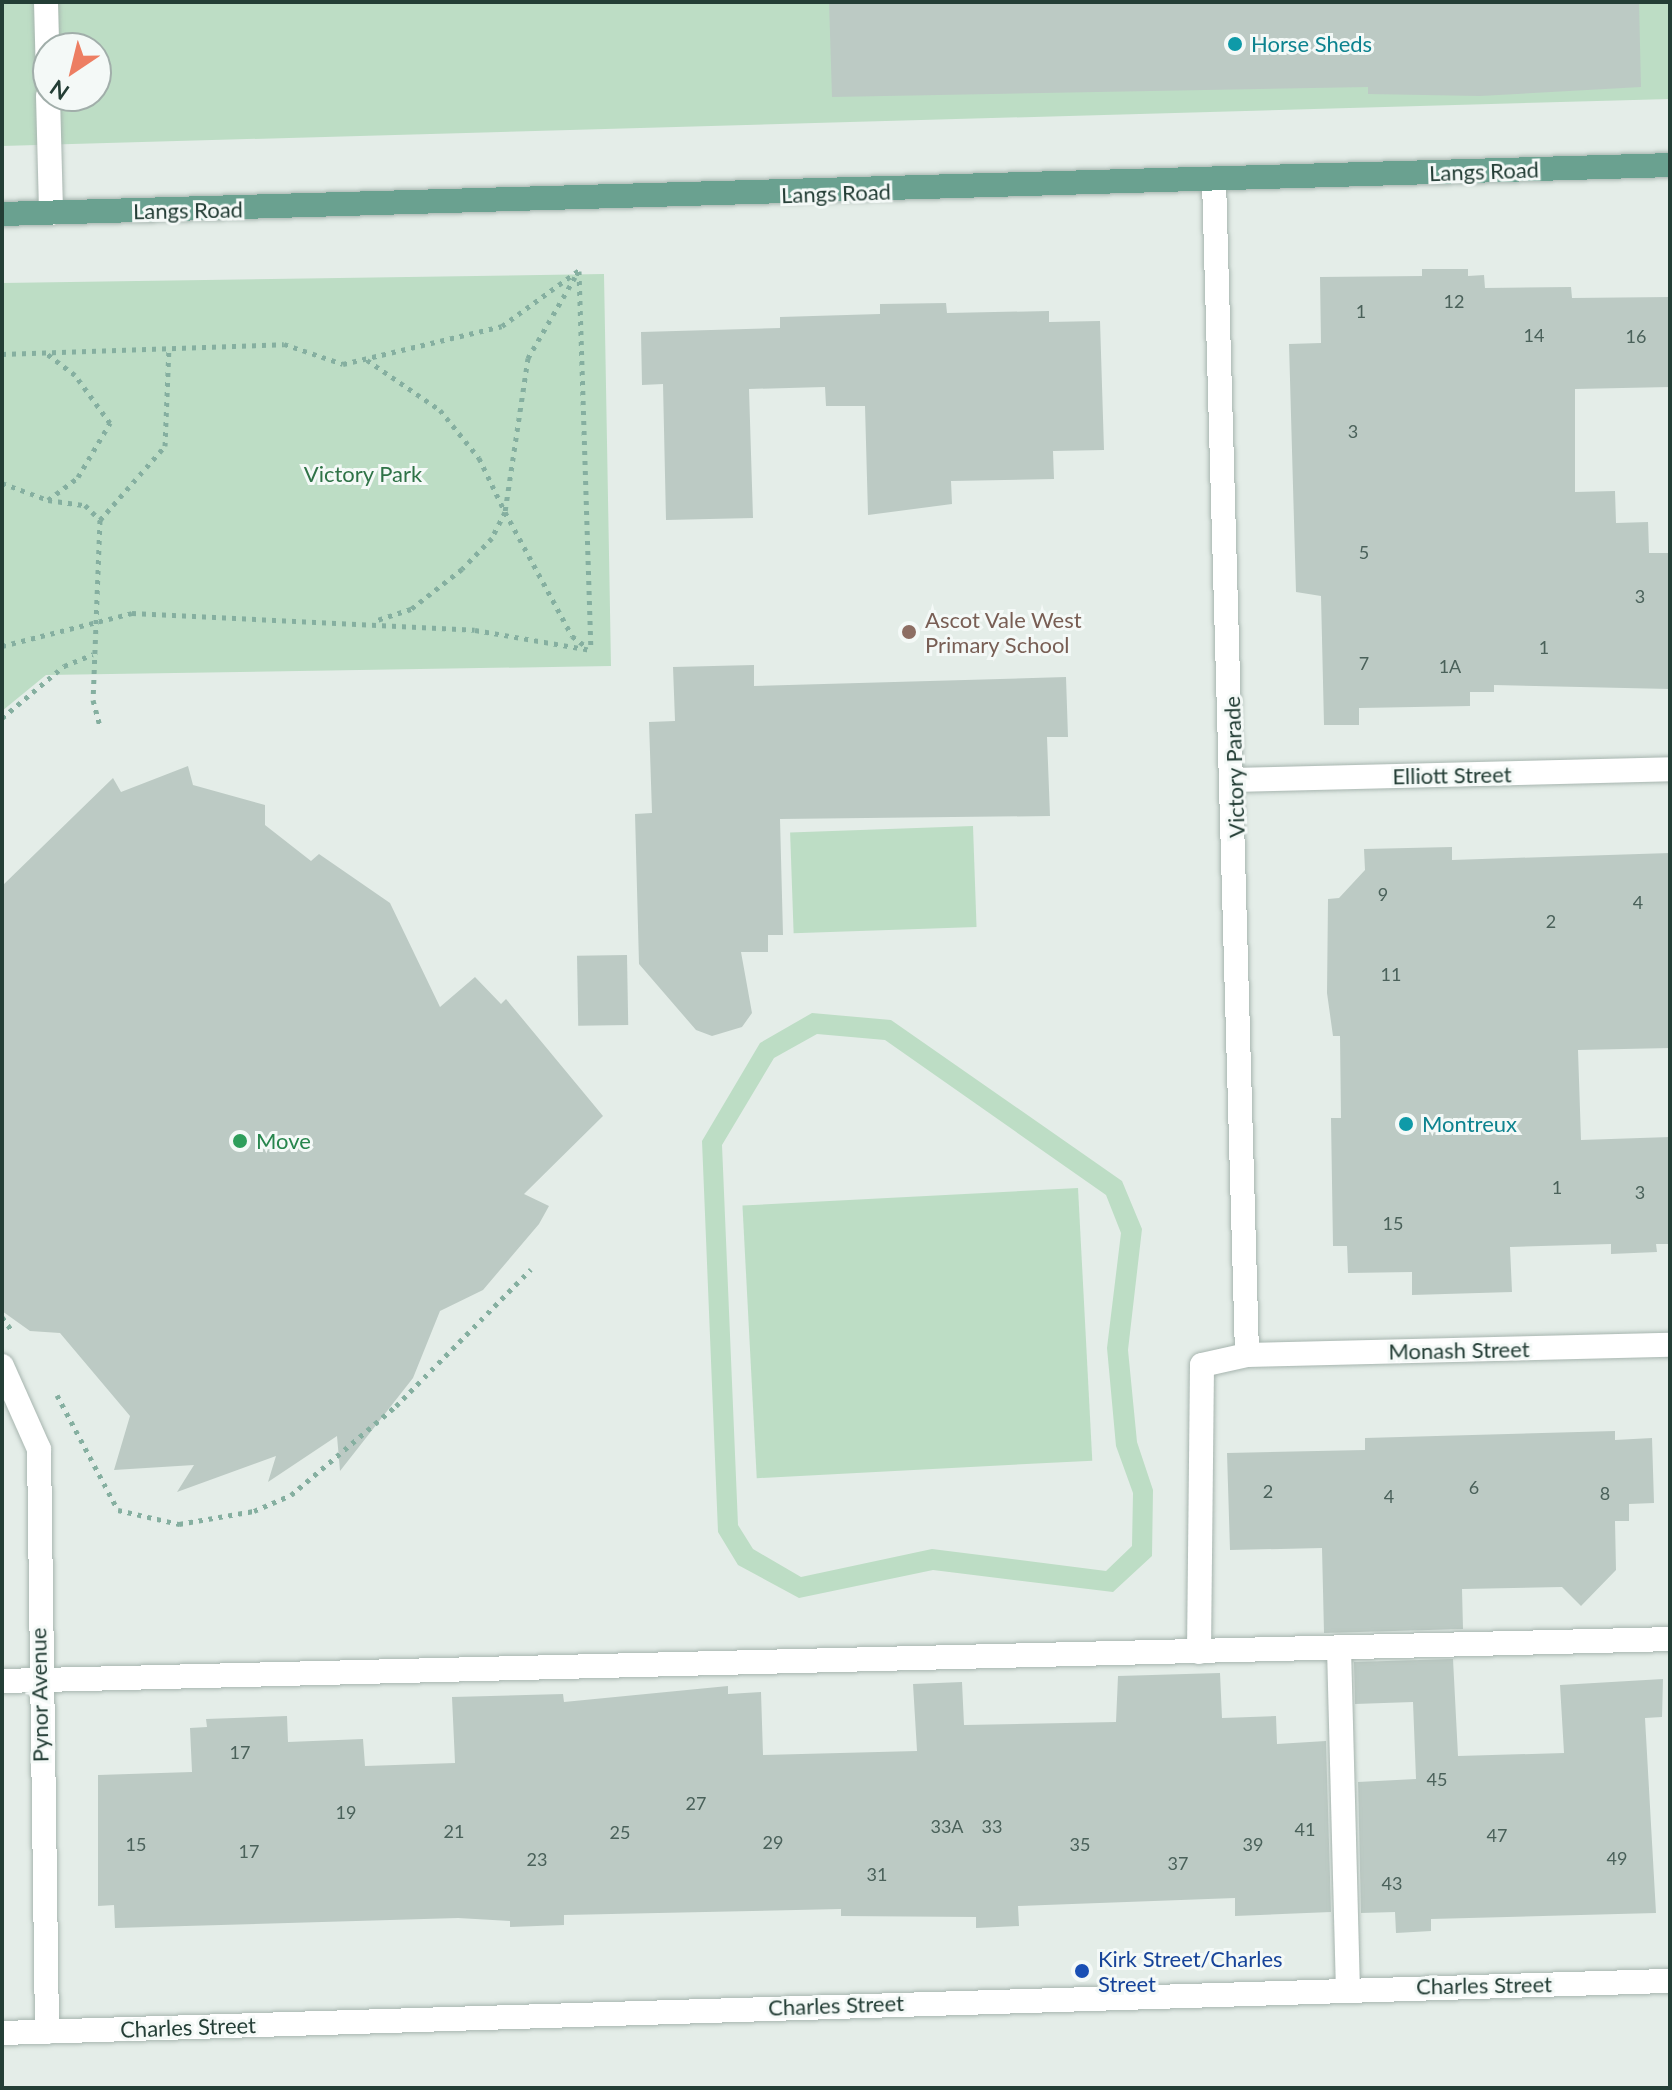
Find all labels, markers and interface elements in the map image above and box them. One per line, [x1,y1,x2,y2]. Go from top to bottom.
place label: Horse Sheds [1251,31,1372,57]
north arrow [32,32,112,112]
marker: Horse Sheds [1226,35,1244,53]
text: N [44,75,74,106]
street label: Langs Road [1429,156,1539,186]
street label: Langs Road [781,178,891,208]
street label: Langs Road [133,196,243,224]
house number: 12 [1444,290,1464,312]
house number: 1 [1356,300,1366,322]
house number: 14 [1524,324,1544,346]
house number: 16 [1626,325,1646,347]
house number: 3 [1348,420,1358,442]
park label: Victory Park [304,461,422,487]
house number: 5 [1359,541,1369,563]
house number: 3 [1635,585,1645,607]
place label: Ascot Vale West Primary School [925,606,1083,658]
marker: Ascot Vale West Primary School [900,623,918,641]
house number: 1 [1539,636,1549,658]
house number: 7 [1359,652,1369,674]
house number: 1A [1439,655,1461,677]
street label: Victory Parade [1218,695,1250,839]
street label: Elliott Street [1392,761,1512,789]
house number: 9 [1378,883,1388,905]
house number: 4 [1633,891,1643,913]
house number: 2 [1546,910,1556,932]
house number: 11 [1381,963,1401,985]
place label: Montreux [1422,1111,1517,1137]
marker: Montreux [1397,1115,1415,1133]
place label: Move [256,1128,311,1154]
marker: Move [231,1132,249,1150]
house number: 1 [1552,1176,1562,1198]
house number: 3 [1635,1181,1645,1203]
house number: 15 [1383,1212,1403,1234]
street label: Monash Street [1388,1336,1530,1364]
house number: 6 [1469,1476,1479,1498]
house number: 2 [1263,1480,1273,1502]
house number: 8 [1600,1482,1610,1504]
house number: 4 [1384,1485,1394,1507]
street label: Pynor Avenue [25,1627,53,1763]
house number: 17 [230,1741,250,1763]
house number: 45 [1427,1768,1447,1790]
house number: 27 [686,1792,706,1814]
house number: 19 [336,1801,356,1823]
house number: 33A [930,1815,964,1837]
house number: 33 [982,1815,1002,1837]
house number: 41 [1295,1818,1315,1840]
house number: 21 [444,1820,464,1842]
house number: 25 [610,1821,630,1843]
house number: 47 [1487,1824,1507,1846]
house number: 29 [763,1831,783,1853]
house number: 15 [126,1833,146,1855]
house number: 35 [1070,1833,1090,1855]
house number: 39 [1243,1833,1263,1855]
house number: 17 [239,1840,259,1862]
house number: 49 [1607,1847,1627,1869]
house number: 23 [527,1848,547,1870]
house number: 37 [1168,1852,1188,1874]
house number: 31 [867,1863,887,1885]
house number: 43 [1382,1872,1402,1894]
place label: Kirk Street/Charles Street [1098,1945,1283,1996]
marker: Kirk Street/Charles Street [1073,1962,1091,1980]
street label: Charles Street [1416,1971,1552,1999]
street label: Charles Street [768,1989,904,2021]
street label: Charles Street [120,2011,256,2043]

